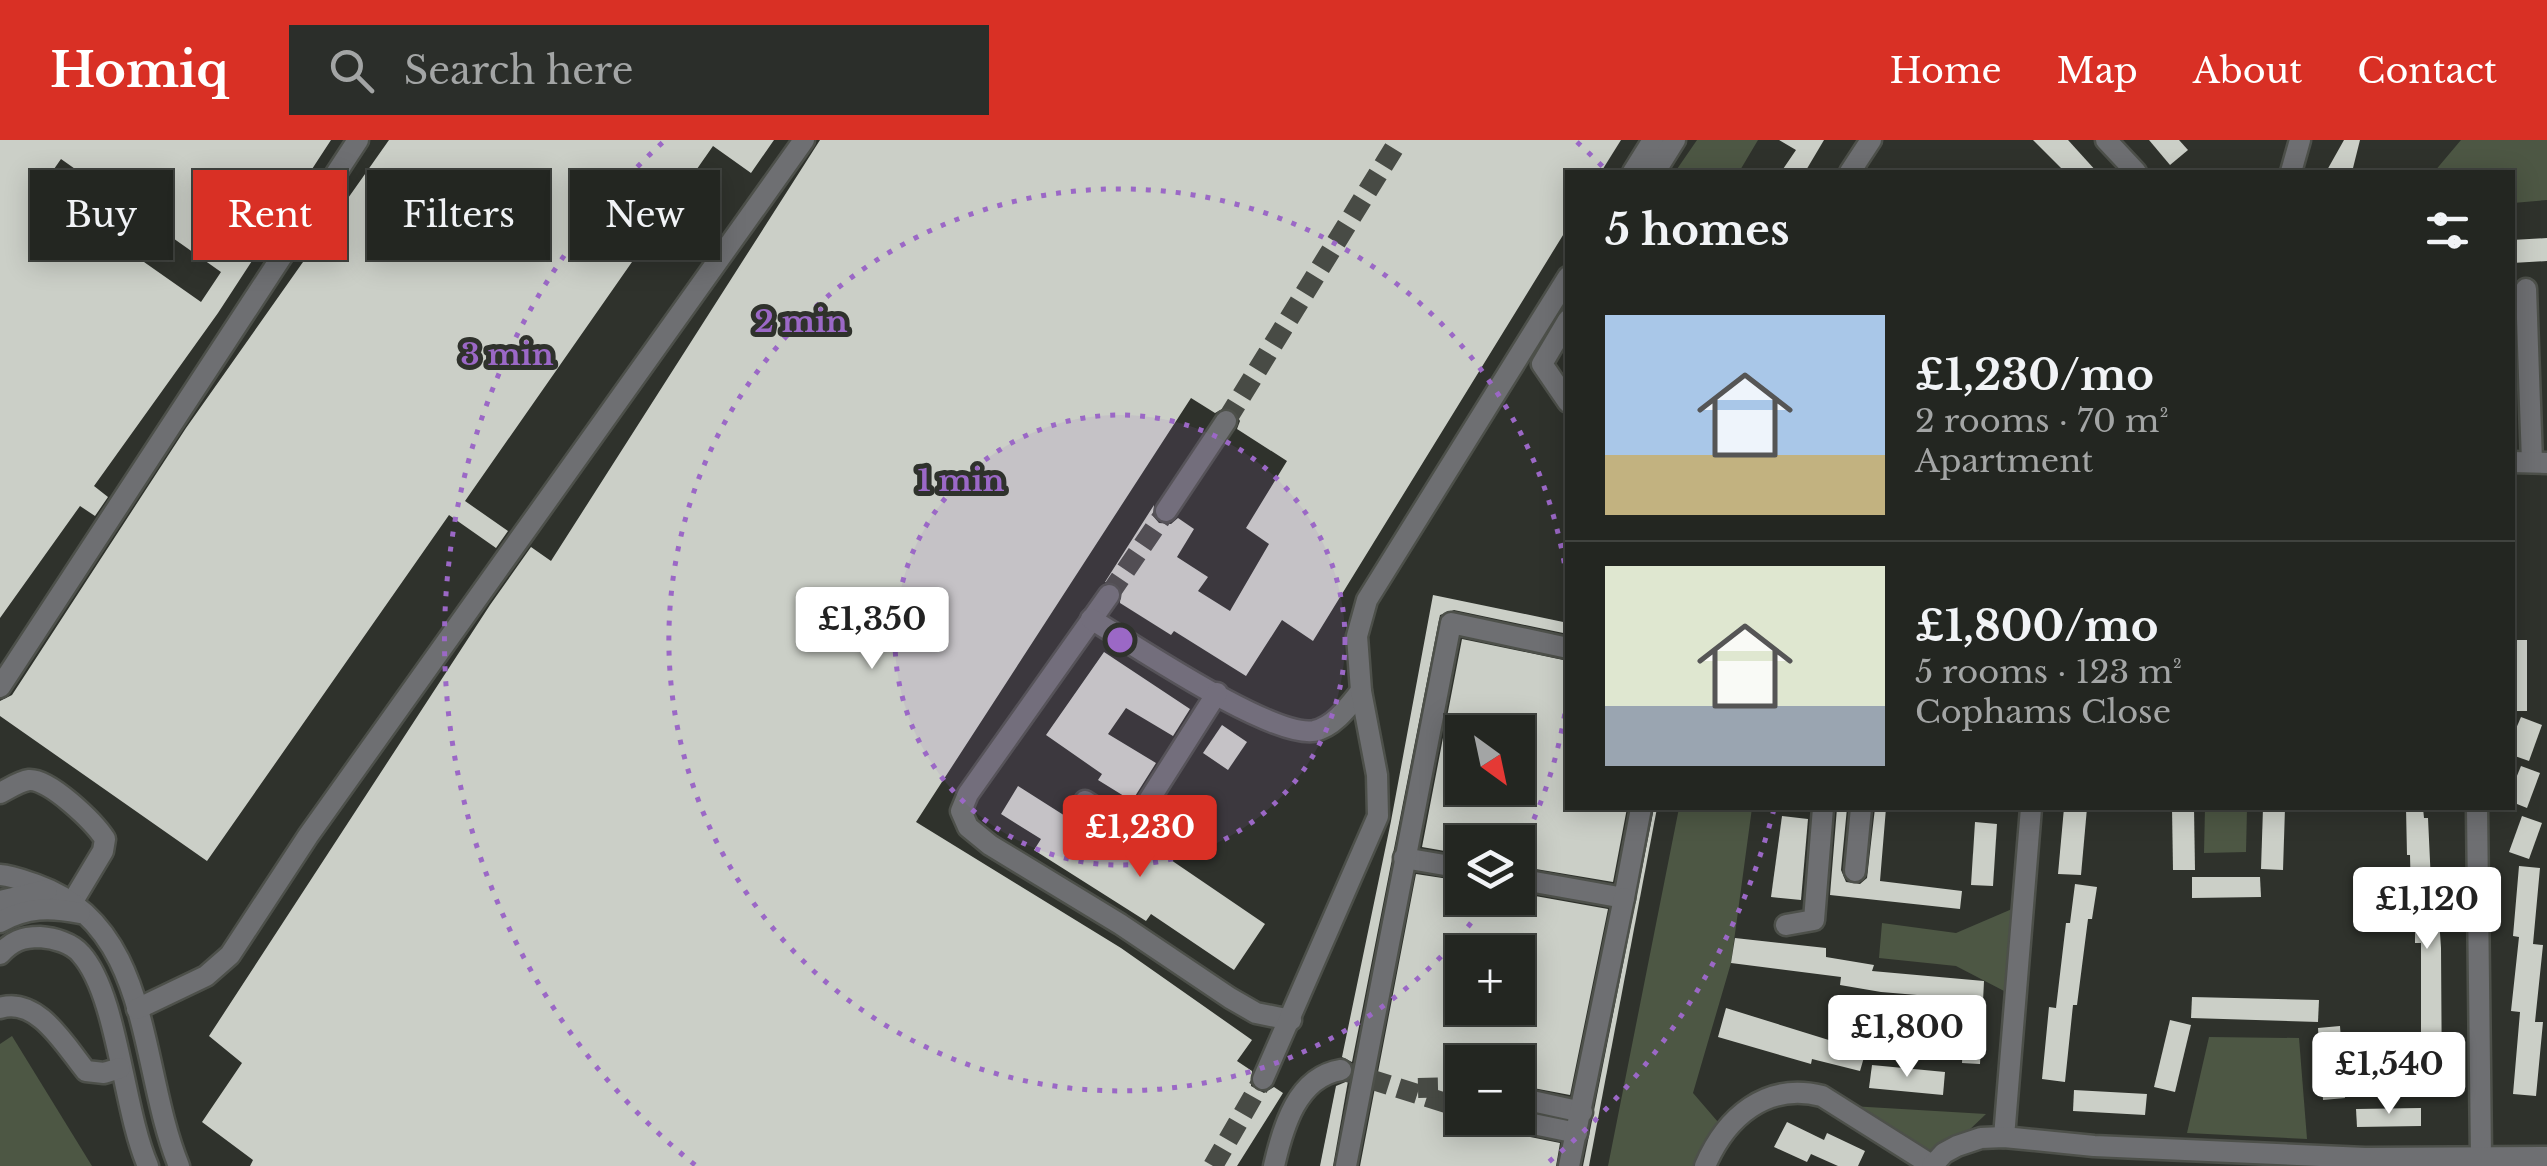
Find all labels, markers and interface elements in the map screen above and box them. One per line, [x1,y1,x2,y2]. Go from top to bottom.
search box [289,25,989,115]
text: Homiq [50,40,229,100]
icon: search [324,43,379,98]
text: Search here [404,47,634,94]
text: Home [1890,49,2002,92]
text: Map [2057,49,2138,92]
text: About [2193,49,2302,92]
text: Contact [2357,49,2497,92]
chip: Buy [30,170,173,260]
chip: Rent [193,170,347,260]
chip: Filters [367,170,550,260]
chip: New [570,170,720,260]
icon: filters [2420,203,2475,258]
text: 5 homes [1605,204,1789,256]
text: 2 min [754,303,848,340]
text: 3 min [461,336,554,373]
text: £1,230/mo [1915,349,2154,401]
icon: home [1685,355,1805,475]
text: 2 rooms · 70 m² [1915,401,2169,441]
text: Apartment [1915,441,2093,481]
text: 1 min [918,462,1005,499]
pin: £1,350 [791,587,953,672]
text: £1,350 [818,599,926,639]
text: £1,800/mo [1915,600,2158,652]
icon: home [1685,606,1805,726]
centre of rings [1102,622,1138,658]
text: 5 rooms · 123 m² [1915,652,2182,692]
text: Cophams Close [1915,692,2171,732]
north arrow [1445,715,1535,805]
map controls [1445,715,1535,1135]
pin: £1,230 [1059,795,1221,880]
text: £1,230 [1085,807,1195,847]
button: layers [1445,825,1535,915]
pin: £1,120 [2346,867,2508,952]
text: £1,120 [2375,879,2479,919]
button: + [1445,935,1535,1025]
pin: £1,800 [1826,995,1988,1080]
text: £1,800 [1850,1007,1964,1047]
pin: £1,540 [2308,1032,2470,1117]
text: £1,540 [2334,1044,2444,1084]
button: − [1445,1045,1535,1135]

